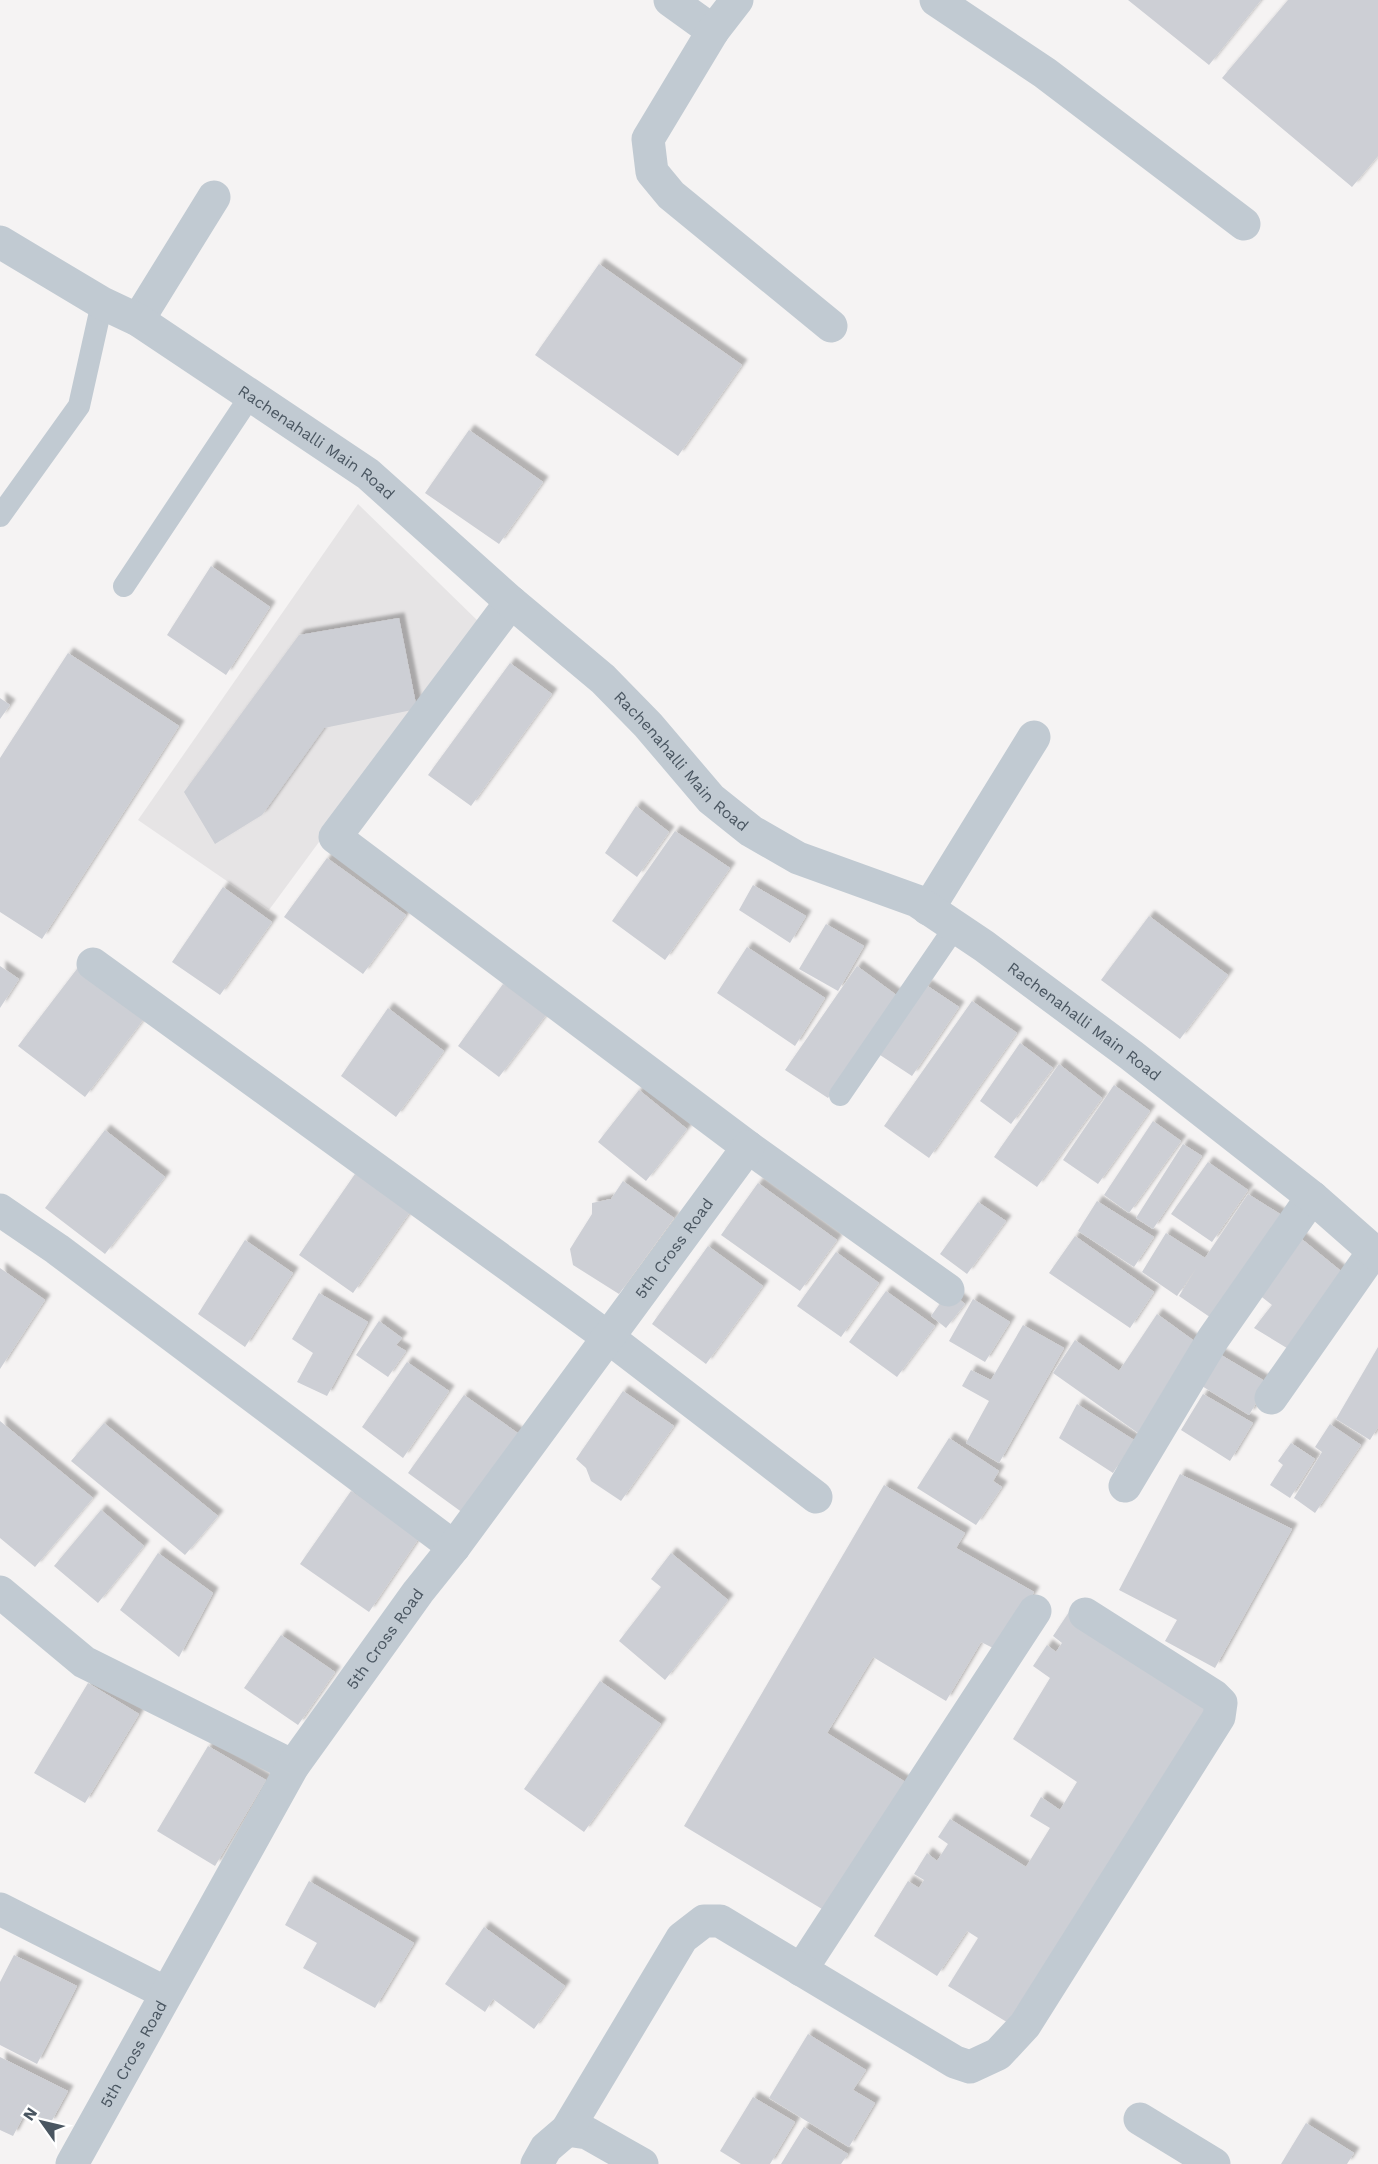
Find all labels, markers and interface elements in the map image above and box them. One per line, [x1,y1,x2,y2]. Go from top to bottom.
street label: Rachenahalli Main Road [235,381,399,503]
street label: Rachenahalli Main Road [610,687,752,835]
street label: Rachenahalli Main Road [1004,958,1165,1085]
street label: 5th Cross Road [631,1195,717,1302]
street label: 5th Cross Road [342,1585,428,1693]
street label: 5th Cross Road [96,1997,171,2111]
north arrow [12,2092,72,2152]
text: N [19,2104,41,2124]

